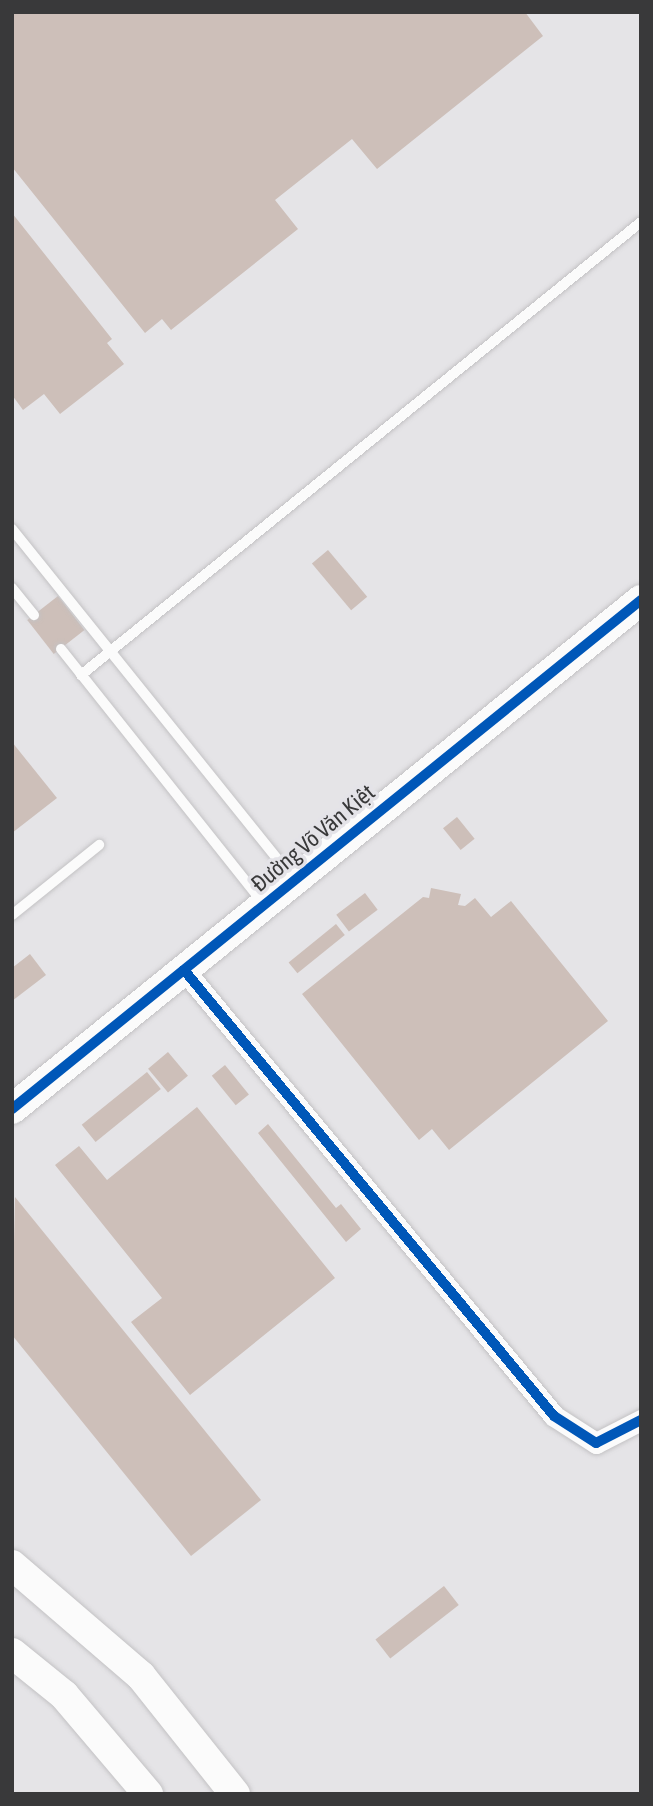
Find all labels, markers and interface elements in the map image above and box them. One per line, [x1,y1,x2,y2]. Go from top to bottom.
street label: Đường Võ Văn Kiệt [246,778,380,898]

